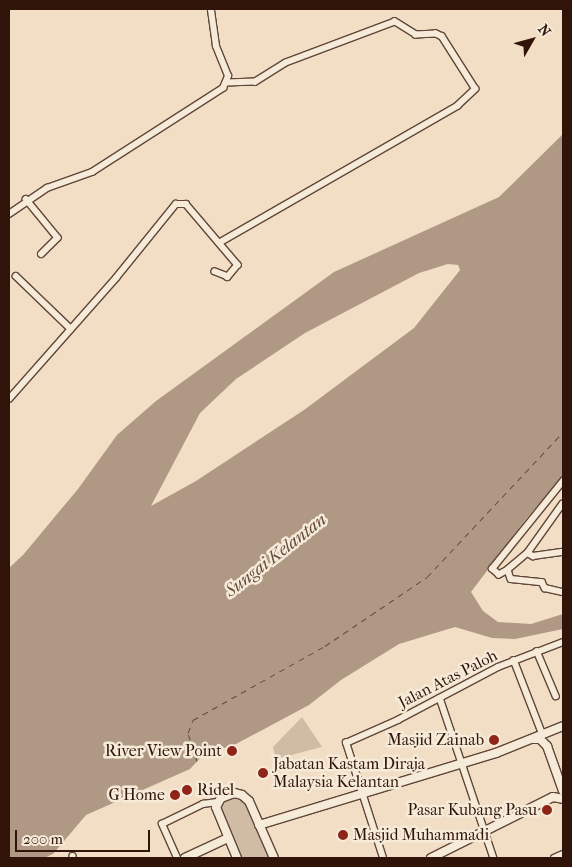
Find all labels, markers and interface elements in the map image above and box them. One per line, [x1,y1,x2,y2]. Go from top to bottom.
north arrow [507,15,557,65]
text: N [534,21,554,40]
water label: Sungai Kelantan [221,510,331,602]
street label: Jalan Atas Paloh [395,646,501,712]
place label: Masjid Zainab [387,730,484,750]
marker: Masjid Zainab [488,734,500,746]
place label: River View Point [105,741,222,761]
marker: River View Point [226,745,238,757]
place label: Jabatan Kastam Diraja Malaysia Kelantan [273,754,425,792]
marker: Jabatan Kastam Diraja Malaysia Kelantan [257,767,269,779]
place label: Ridel [197,780,234,800]
marker: Ridel [181,784,193,796]
place label: G Home [109,785,165,805]
marker: G Home [169,789,181,801]
place label: Pasar Kubang Pasu [407,800,537,820]
marker: Pasar Kubang Pasu [541,804,553,816]
scale bar [18,820,152,852]
place label: Masjid Muhammadi [353,825,489,845]
marker: Masjid Muhammadi [337,829,349,841]
text: 200 m [23,830,63,848]

